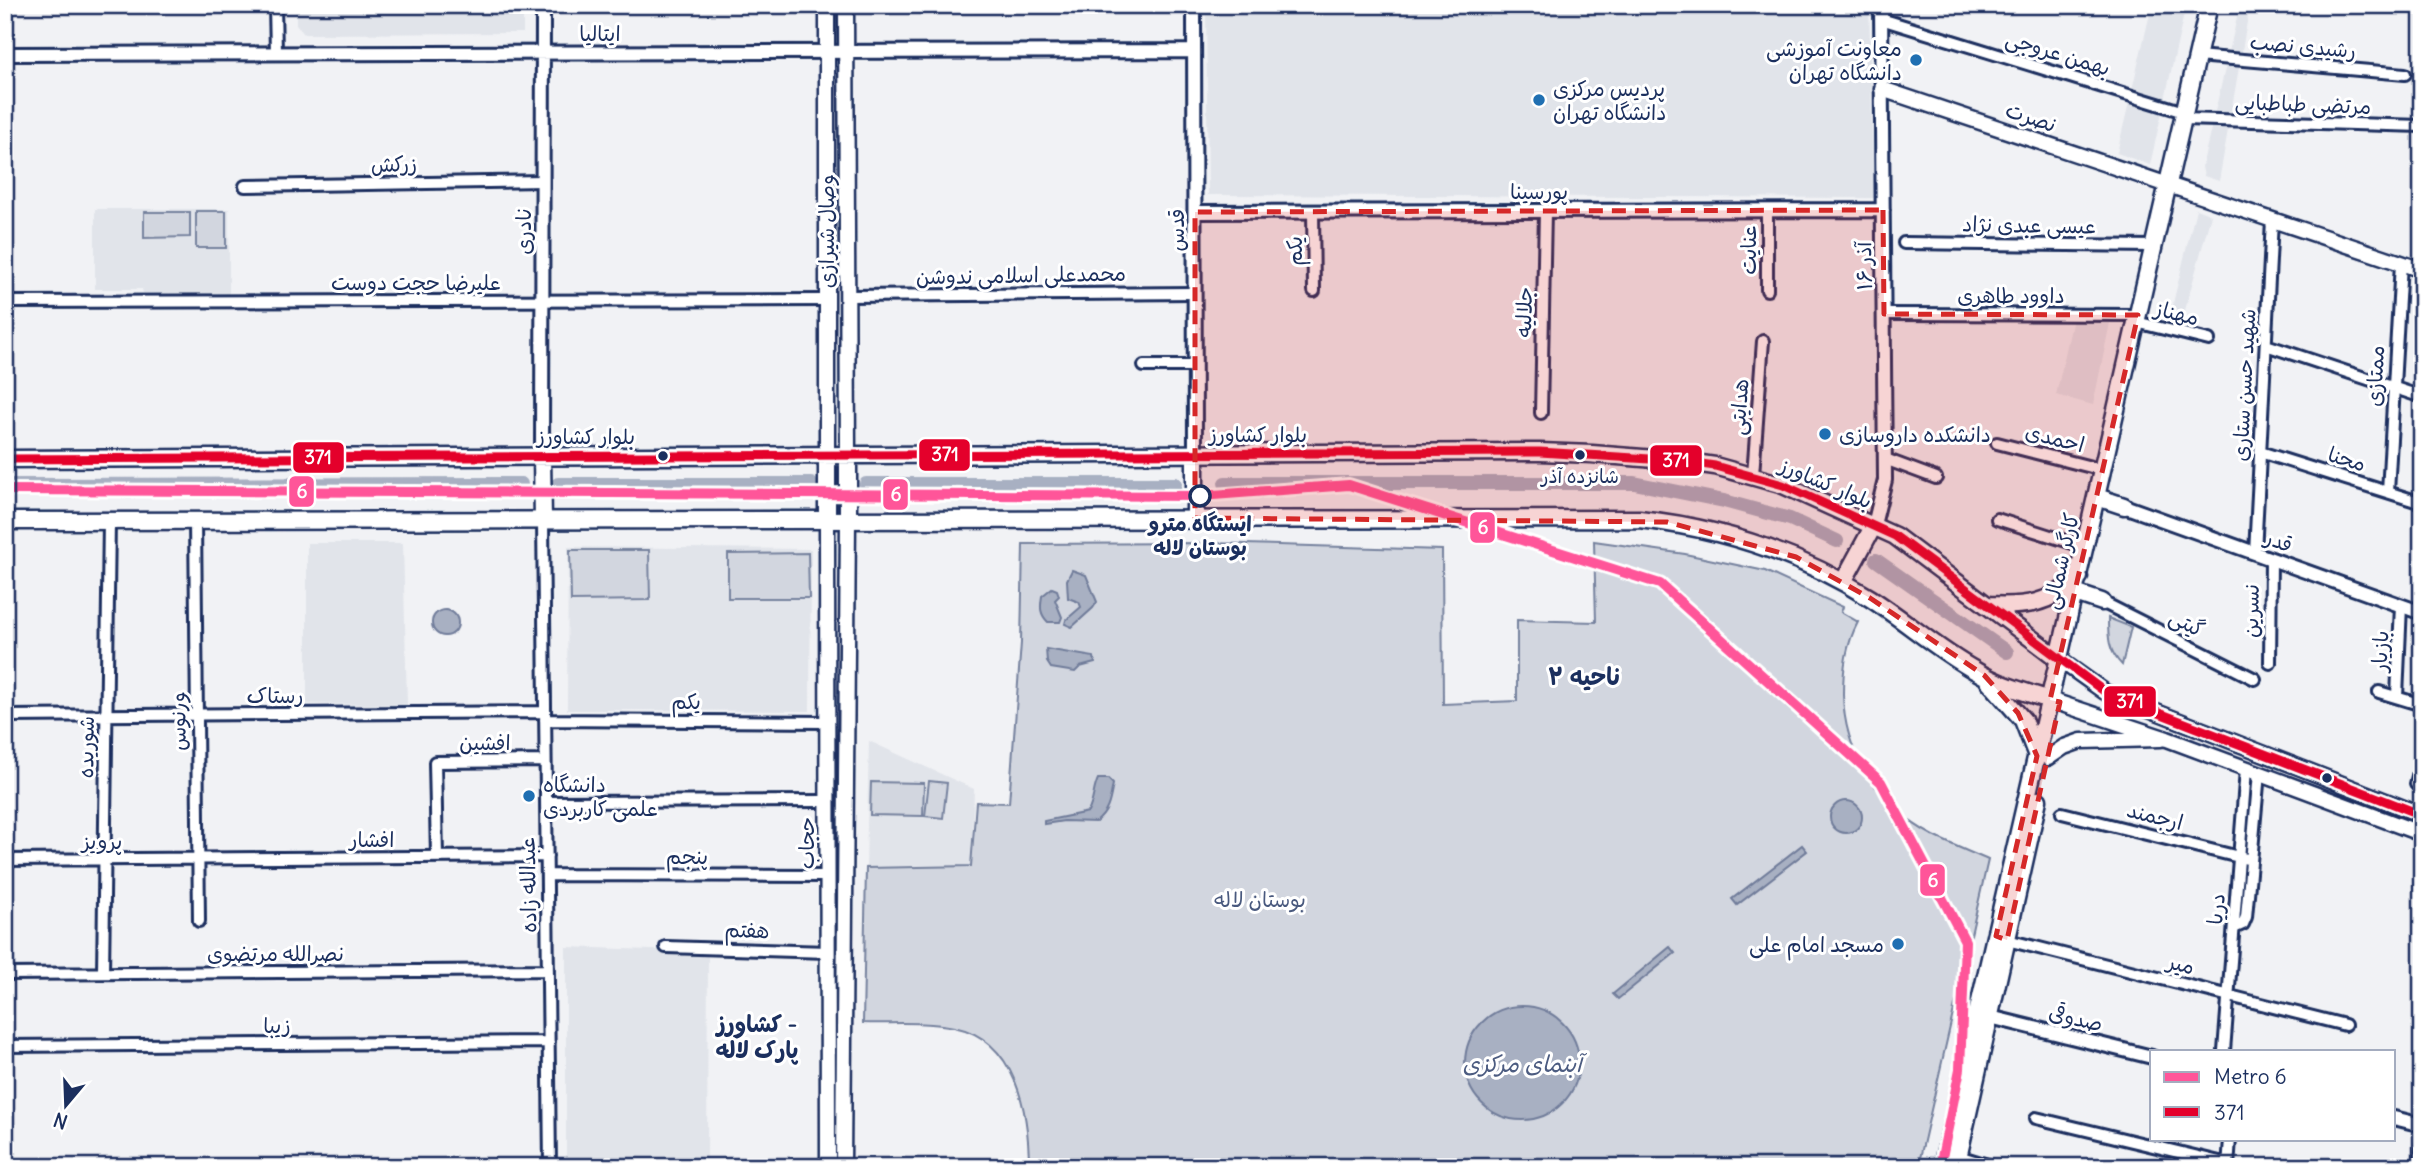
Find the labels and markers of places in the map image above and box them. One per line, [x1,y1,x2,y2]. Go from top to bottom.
place label: معاونت آموزشی دانشگاه تهران [1766,35,1902,86]
marker: معاونت آموزشی دانشگاه تهران [1908,52,1924,68]
place label: پردیس مرکزی دانشگاه‌ تهران [1553,75,1666,126]
marker: پردیس مرکزی دانشگاه‌ تهران [1531,92,1547,108]
place label: دانشکده داروسازی [1839,421,1991,448]
marker: دانشکده داروسازی [1817,426,1833,442]
marker: شانزده آذر [1573,448,1587,462]
unlabelled marker [656,449,670,463]
place label: شانزده آذر [1539,464,1619,488]
marker: ایستگاه مترو بوستان لاله [1189,485,1211,507]
place label: ایستگاه مترو بوستان لاله [1146,510,1252,561]
place label: دانشگاه علمی کاربردی [543,771,658,823]
unlabelled marker [2320,771,2334,785]
marker: دانشگاه علمی کاربردی [521,788,537,804]
place label: مسجد امام علی [1749,931,1884,961]
marker: مسجد امام علی [1890,936,1906,952]

